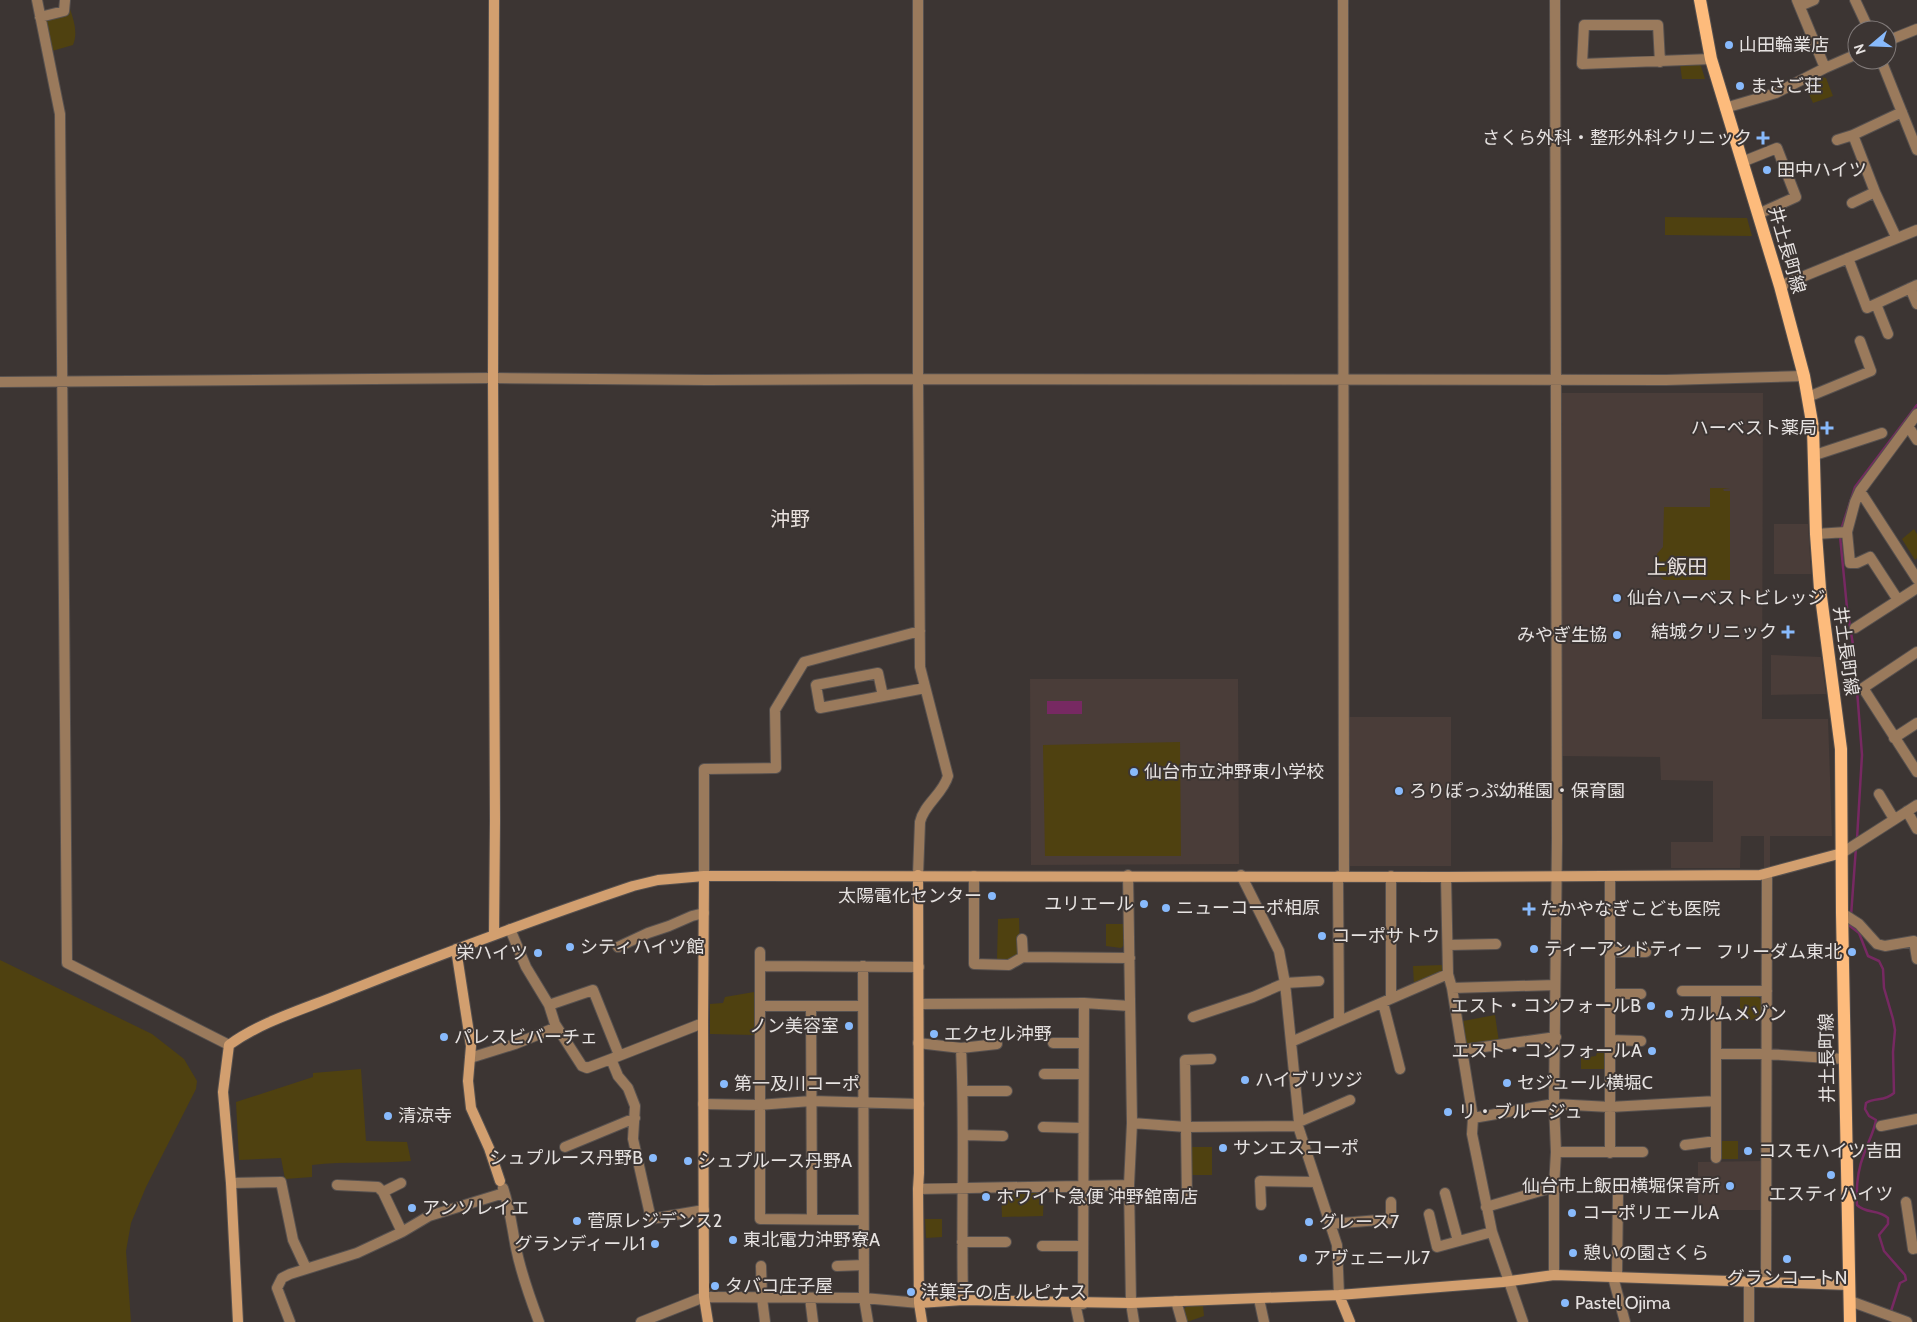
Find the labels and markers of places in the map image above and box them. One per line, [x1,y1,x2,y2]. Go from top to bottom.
place label: 山田輪業店 [1739,34,1829,56]
marker: 山田輪業店 [1723,39,1735,51]
place label: まさご荘 [1750,75,1822,97]
marker: まさご荘 [1734,80,1746,92]
place label: さくら外科・整形外科クリニック [1482,127,1752,149]
marker: さくら外科・整形外科クリニック [1756,131,1770,145]
place label: 田中ハイツ [1777,159,1867,181]
marker: 田中ハイツ [1761,164,1773,176]
place label: ハーベスト薬局 [1691,417,1817,439]
marker: ハーベスト薬局 [1821,422,1833,434]
place label: 仙台ハーベストビレッジ [1627,587,1825,609]
marker: 仙台ハーベストビレッジ [1611,592,1623,604]
place label: 結城クリニック [1651,621,1777,643]
place label: みやぎ生協 [1517,624,1607,646]
marker: 結城クリニック [1781,625,1795,639]
marker: みやぎ生協 [1611,629,1623,641]
place label: 仙台市立沖野東小学校 [1144,761,1324,783]
marker: 仙台市立沖野東小学校 [1128,766,1140,778]
place label: ろりぽっぷ幼稚園・保育園 [1409,780,1625,802]
marker: ろりぽっぷ幼稚園・保育園 [1393,785,1405,797]
place label: 太陽電化センター [838,885,982,907]
marker: 太陽電化センター [986,890,998,902]
place label: ユリエール [1044,893,1134,915]
place label: ニューコーポ相原 [1176,897,1320,919]
marker: ユリエール [1138,898,1150,910]
place label: たかやなぎこども医院 [1540,898,1720,920]
marker: ニューコーポ相原 [1160,902,1172,914]
marker: たかやなぎこども医院 [1522,902,1536,916]
place label: コーポサトウ [1332,925,1440,947]
marker: コーポサトウ [1316,930,1328,942]
place label: シティハイツ館 [580,936,705,958]
place label: ティーアンドティー [1544,938,1702,960]
marker: シティハイツ館 [564,941,576,953]
place label: フリーダム東北 [1716,941,1842,963]
place label: 栄ハイツ [456,942,528,964]
marker: ティーアンドティー [1528,943,1540,955]
marker: フリーダム東北 [1846,946,1858,958]
marker: 栄ハイツ [532,947,544,959]
place label: エスト・コンフォールB [1451,995,1641,1017]
marker: エスト・コンフォールB [1645,1000,1657,1012]
place label: カルムメゾン [1679,1003,1787,1025]
marker: カルムメゾン [1663,1008,1675,1020]
place label: ノン美容室 [749,1015,839,1037]
marker: ノン美容室 [843,1020,855,1032]
place label: エクセル沖野 [944,1023,1052,1045]
place label: パレスビバーチェ [454,1026,598,1048]
marker: エクセル沖野 [928,1028,940,1040]
marker: パレスビバーチェ [438,1031,450,1043]
place label: エスト・コンフォールA [1451,1040,1642,1062]
marker: エスト・コンフォールA [1646,1045,1658,1057]
place label: ハイブリツジ [1255,1069,1363,1091]
place label: セジュール横堀C [1517,1072,1653,1094]
place label: 第一及川コーポ [734,1073,860,1095]
marker: ハイブリツジ [1239,1074,1251,1086]
marker: セジュール横堀C [1501,1077,1513,1089]
marker: 第一及川コーポ [718,1078,730,1090]
place label: リ・ブルージュ [1458,1101,1582,1123]
place label: 清涼寺 [398,1105,452,1127]
marker: リ・ブルージュ [1442,1106,1454,1118]
marker: 清涼寺 [382,1110,394,1122]
place label: サンエスコーポ [1233,1137,1359,1159]
place label: コスモハイツ吉田 [1758,1140,1902,1162]
marker: サンエスコーポ [1217,1142,1229,1154]
marker: コスモハイツ吉田 [1742,1145,1754,1157]
place label: シュプルース丹野B [489,1147,643,1169]
place label: シュプルース丹野A [698,1150,852,1172]
marker: シュプルース丹野B [647,1152,659,1164]
marker: シュプルース丹野A [682,1155,694,1167]
marker: エスティハイツ [1825,1169,1837,1181]
place label: 仙台市上飯田横堀保育所 [1522,1175,1720,1197]
marker: 仙台市上飯田横堀保育所 [1724,1180,1736,1192]
place label: エスティハイツ [1769,1183,1893,1205]
place label: ホワイト急便 沖野舘南店 [996,1186,1198,1208]
marker: ホワイト急便 沖野舘南店 [980,1191,992,1203]
place label: アンソレイエ [422,1197,529,1219]
marker: アンソレイエ [406,1202,418,1214]
place label: コーポリエールA [1582,1202,1719,1224]
marker: コーポリエールA [1566,1207,1578,1219]
place label: 菅原レジデンス2 [587,1210,722,1232]
place label: グレース7 [1319,1211,1399,1233]
marker: 菅原レジデンス2 [571,1215,583,1227]
marker: グレース7 [1303,1216,1315,1228]
place label: 東北電力沖野寮A [743,1229,880,1251]
place label: グランディール1 [514,1233,645,1255]
marker: 東北電力沖野寮A [727,1234,739,1246]
marker: グランディール1 [649,1238,661,1250]
place label: 憩いの園さくら [1583,1242,1709,1264]
place label: アヴェニール7 [1313,1247,1430,1269]
marker: 憩いの園さくら [1567,1247,1579,1259]
marker: アヴェニール7 [1297,1252,1309,1264]
marker: グランコートN [1781,1253,1793,1265]
place label: グランコートN [1727,1267,1847,1289]
place label: タバコ庄子屋 [725,1275,833,1297]
marker: タバコ庄子屋 [709,1280,721,1292]
place label: 洋菓子の店 ルピナス [921,1281,1087,1303]
marker: 洋菓子の店 ルピナス [905,1286,917,1298]
place label: Pastel Ojima [1575,1292,1671,1314]
marker: Pastel Ojima [1559,1297,1571,1309]

